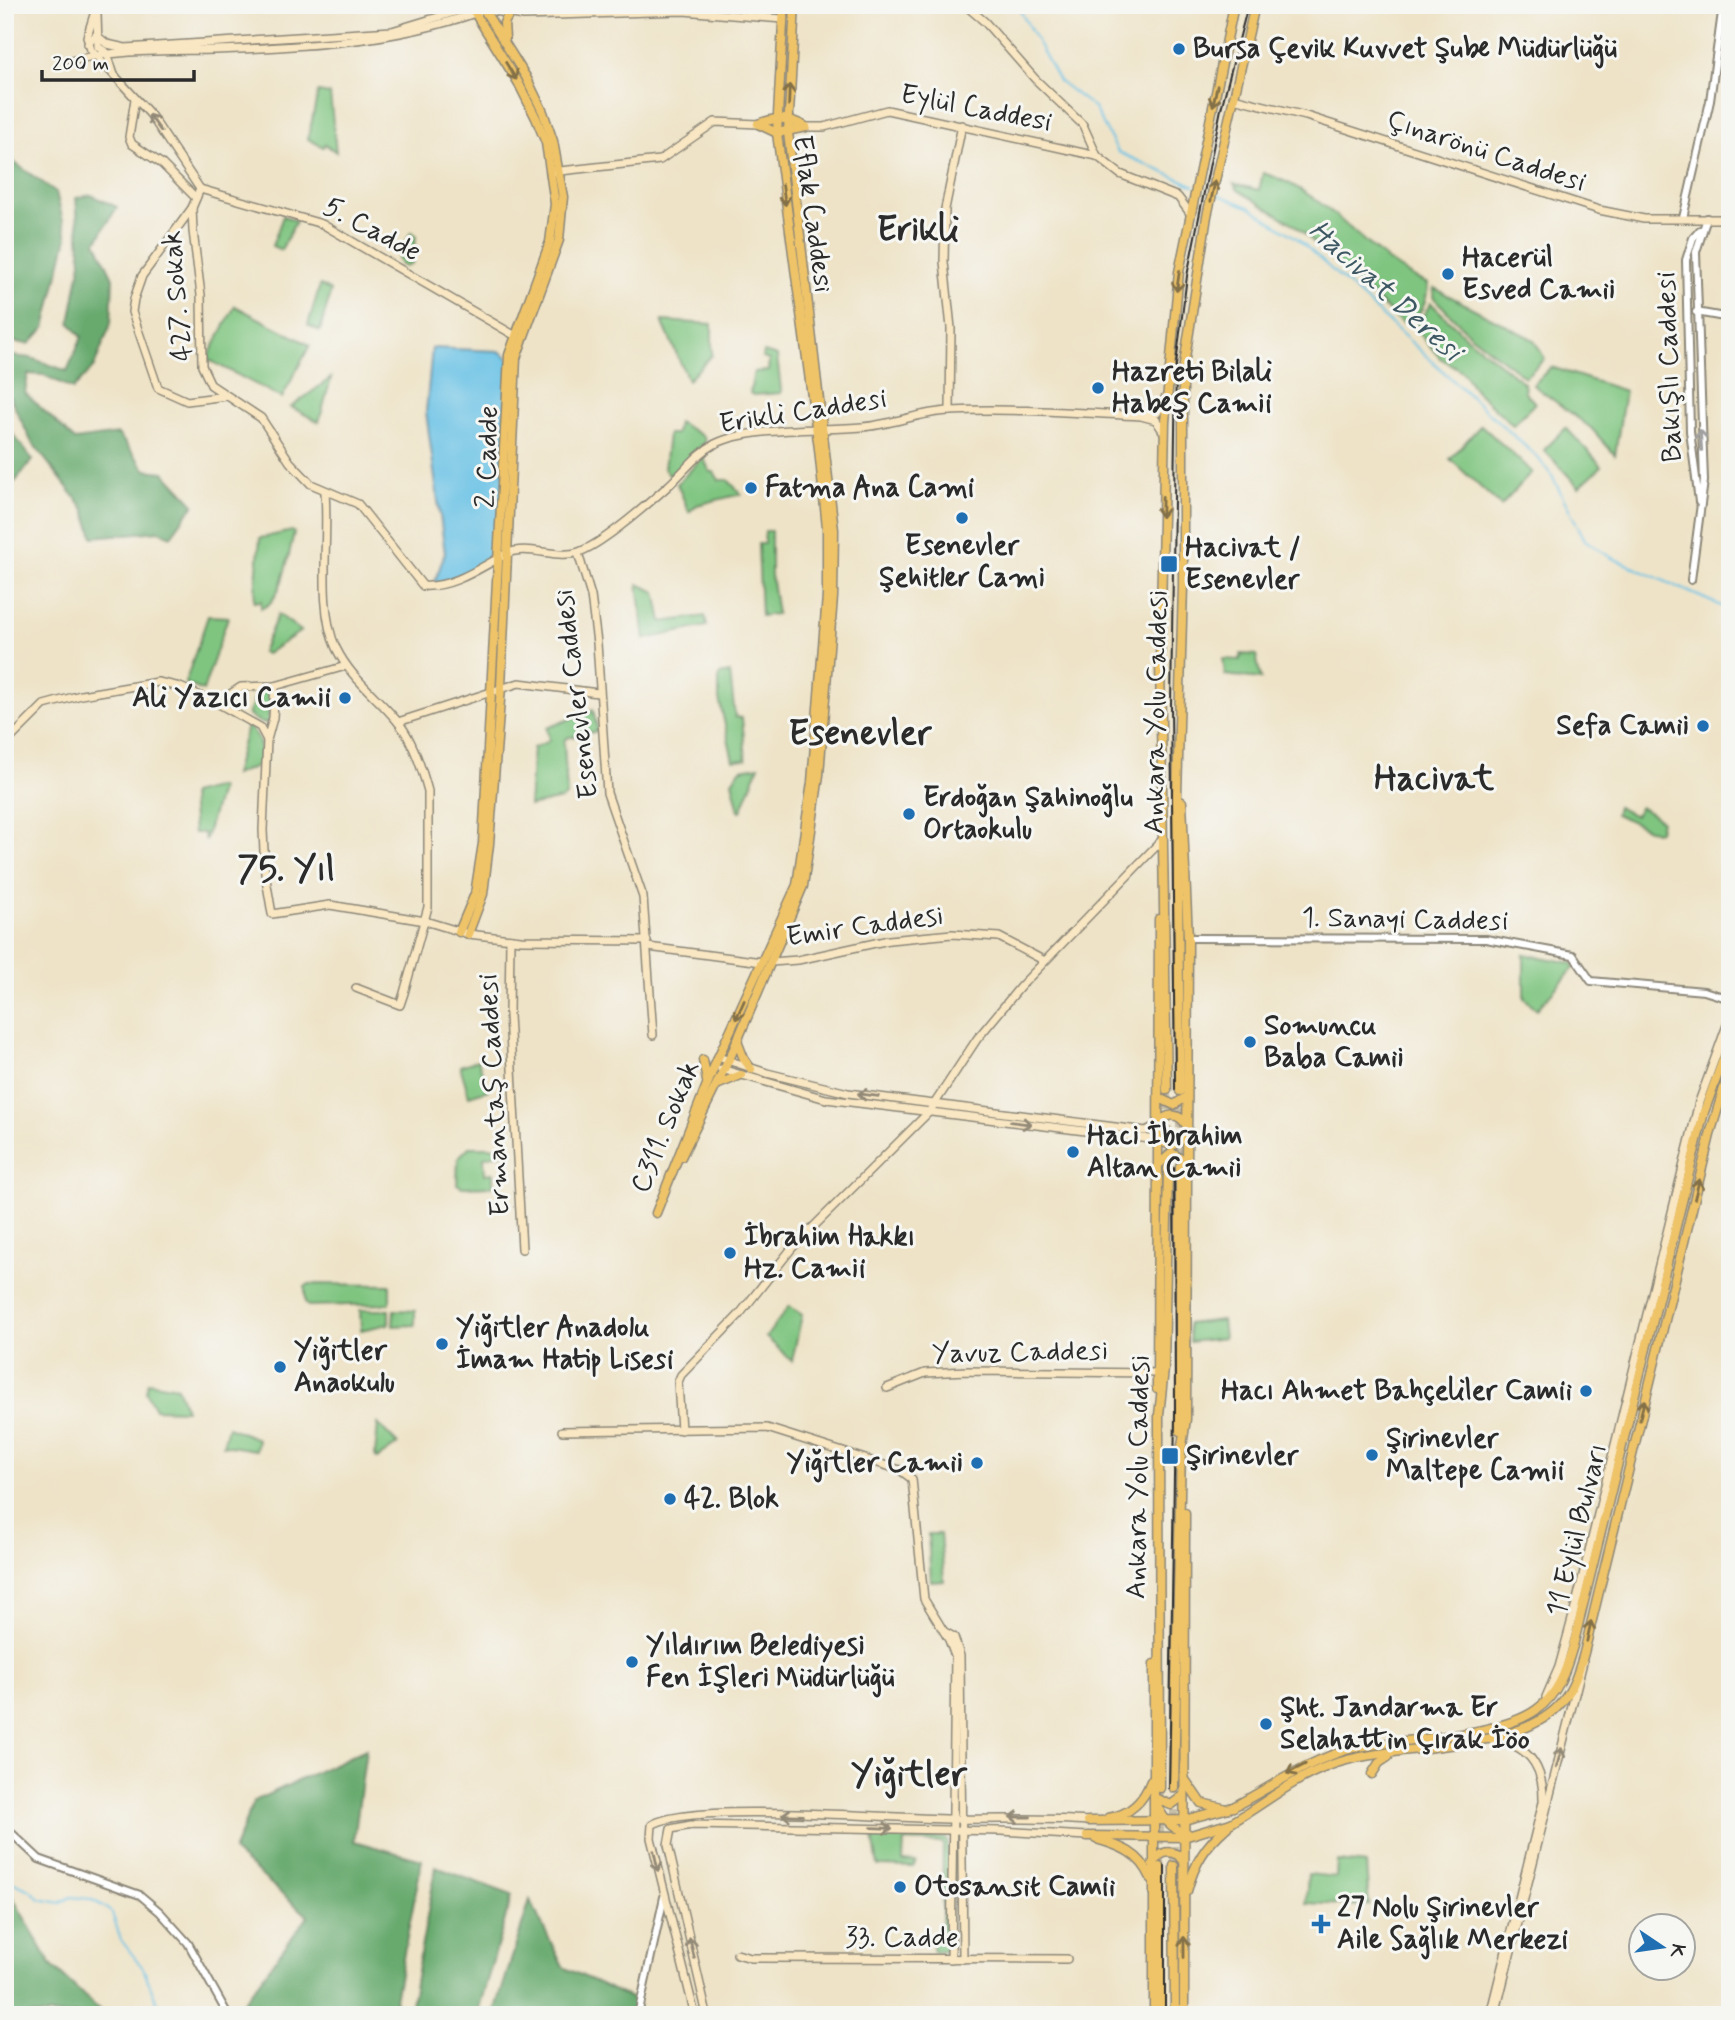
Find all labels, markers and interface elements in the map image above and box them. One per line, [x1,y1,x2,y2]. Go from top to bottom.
place label: Bursa Çevik Kuvvet Şube Müdürlüğü [1193,31,1617,69]
scale bar [42,38,194,82]
marker: Bursa Çevik Kuvvet Şube Müdürlüğü [1171,41,1187,57]
text: 200 m [52,50,109,78]
one-way arrow [504,61,518,80]
street label: Eylül Caddesi [897,76,1055,142]
one-way arrow [783,84,796,107]
one-way arrow [1207,84,1221,107]
street label: Çınarönü Caddesi [1382,102,1590,202]
one-way arrow [148,114,163,132]
street label: Eflak Caddesi [783,133,841,295]
one-way arrow [1206,180,1220,203]
one-way arrow [778,183,791,206]
street label: 5. Cadde [317,189,427,271]
district label: Erikli [877,207,959,253]
water label: Hacivat Deresi [1300,212,1473,373]
street label: 427. Sokak [154,229,202,363]
place label: Hacerül Esved Camii [1462,240,1615,309]
marker: Hacerül Esved Camii [1440,266,1456,282]
one-way arrow [1171,269,1184,291]
street label: Bakışlı Caddesi [1648,271,1692,463]
place label: Hazreti Bilali Habeş Camii [1112,354,1272,423]
marker: Hazreti Bilali Habeş Camii [1090,380,1106,396]
street label: Erikli Caddesi [717,381,889,443]
street label: 2. Cadde [468,405,508,509]
one-way arrow [1694,429,1707,452]
place label: Fatma Ana Cami [765,470,974,507]
marker: Fatma Ana Cami [743,480,759,496]
one-way arrow [1156,496,1169,519]
marker: Esenevler Şehitler Cami [954,510,970,526]
place label: Esenevler Şehitler Cami [879,528,1045,597]
place label: Hacivat / Esenevler [1185,530,1301,599]
marker: Hacivat / Esenevler [1159,554,1179,574]
street label: Esenevler Caddesi [546,587,608,801]
street label: Ankara Yolu Caddesi [1136,590,1178,834]
place label: Ali Yazıcı Camii [132,680,331,717]
marker: Ali Yazıcı Camii [337,690,353,706]
place label: Sefa Camii [1556,708,1689,745]
district label: Esenevler [789,711,933,757]
marker: Sefa Camii [1695,718,1711,734]
district label: Hacivat [1374,756,1494,802]
place label: Erdoğan Şahinoğlu Ortaokulu [923,780,1133,849]
marker: Erdoğan Şahinoğlu Ortaokulu [901,806,917,822]
district label: 75. Yıl [237,847,335,893]
street label: Emir Caddesi [784,898,946,956]
street label: 1. Sanayi Caddesi [1301,900,1509,940]
street label: Ermantaş Caddesi [470,973,520,1217]
one-way arrow [733,999,746,1020]
place label: Somuncu Baba Camii [1264,1008,1404,1077]
marker: Somuncu Baba Camii [1242,1034,1258,1050]
street label: C311. Sokak [623,1055,709,1199]
one-way arrow [857,1089,880,1102]
one-way arrow [1009,1116,1032,1129]
place label: Haci İbrahim Altan Camii [1087,1118,1243,1187]
marker: Haci İbrahim Altan Camii [1065,1144,1081,1160]
one-way arrow [1690,1178,1704,1201]
place label: İbrahim Hakkı Hz. Camii [744,1219,915,1288]
marker: İbrahim Hakkı Hz. Camii [722,1245,738,1261]
place label: Yiğitler Anadolu İmam Hatip Lisesi [456,1310,673,1379]
place label: Yiğitler Anaokulu [294,1333,395,1402]
street label: Yavuz Caddesi [931,1333,1109,1373]
marker: Yiğitler Anadolu İmam Hatip Lisesi [434,1336,450,1352]
street label: Ankara Yolu Caddesi [1118,1355,1160,1599]
marker: Yiğitler Anaokulu [272,1359,288,1375]
place label: Hacı Ahmet Bahçeliler Camii [1221,1373,1572,1410]
marker: Hacı Ahmet Bahçeliler Camii [1578,1383,1594,1399]
one-way arrow [1636,1399,1650,1422]
place label: Şirinevler Maltepe Camii [1386,1421,1564,1490]
place label: Şirinevler [1186,1438,1300,1475]
street label: 11 Eylül Bulvarı [1539,1440,1617,1620]
place label: Yiğitler Camii [786,1445,963,1483]
marker: Şirinevler [1160,1446,1180,1466]
marker: Şirinevler Maltepe Camii [1364,1447,1380,1463]
marker: Yiğitler Camii [969,1455,985,1471]
place label: 42. Blok [684,1481,779,1518]
marker: 42. Blok [662,1491,678,1507]
one-way arrow [1583,1620,1596,1643]
place label: Yıldırım Belediyesi Fen İşleri Müdürlüğü [646,1628,895,1698]
marker: Yıldırım Belediyesi Fen İşleri Müdürlüğü [624,1654,640,1670]
place label: Şht. Jandarma Er Selahattin Çırak İöo [1280,1690,1530,1759]
marker: Şht. Jandarma Er Selahattin Çırak İöo [1258,1716,1274,1732]
one-way arrow [1554,1748,1567,1770]
district label: Yiğitler [851,1752,968,1799]
one-way arrow [1287,1763,1307,1777]
one-way arrow [781,1808,804,1822]
one-way arrow [1008,1810,1031,1824]
one-way arrow [870,1821,893,1834]
one-way arrow [650,1849,663,1872]
place label: Otosansit Camii [914,1869,1115,1906]
marker: Otosansit Camii [892,1879,908,1895]
place label: 27 Nolu Şirinevler Aile Sağlık Merkezi [1337,1890,1568,1960]
north arrow [1626,1912,1696,1982]
marker: 27 Nolu Şirinevler Aile Sağlık Merkezi [1311,1914,1331,1934]
street label: 33. Cadde [845,1920,959,1957]
one-way arrow [1177,1935,1191,1958]
one-way arrow [684,1937,698,1960]
text: K [1663,1941,1691,1960]

